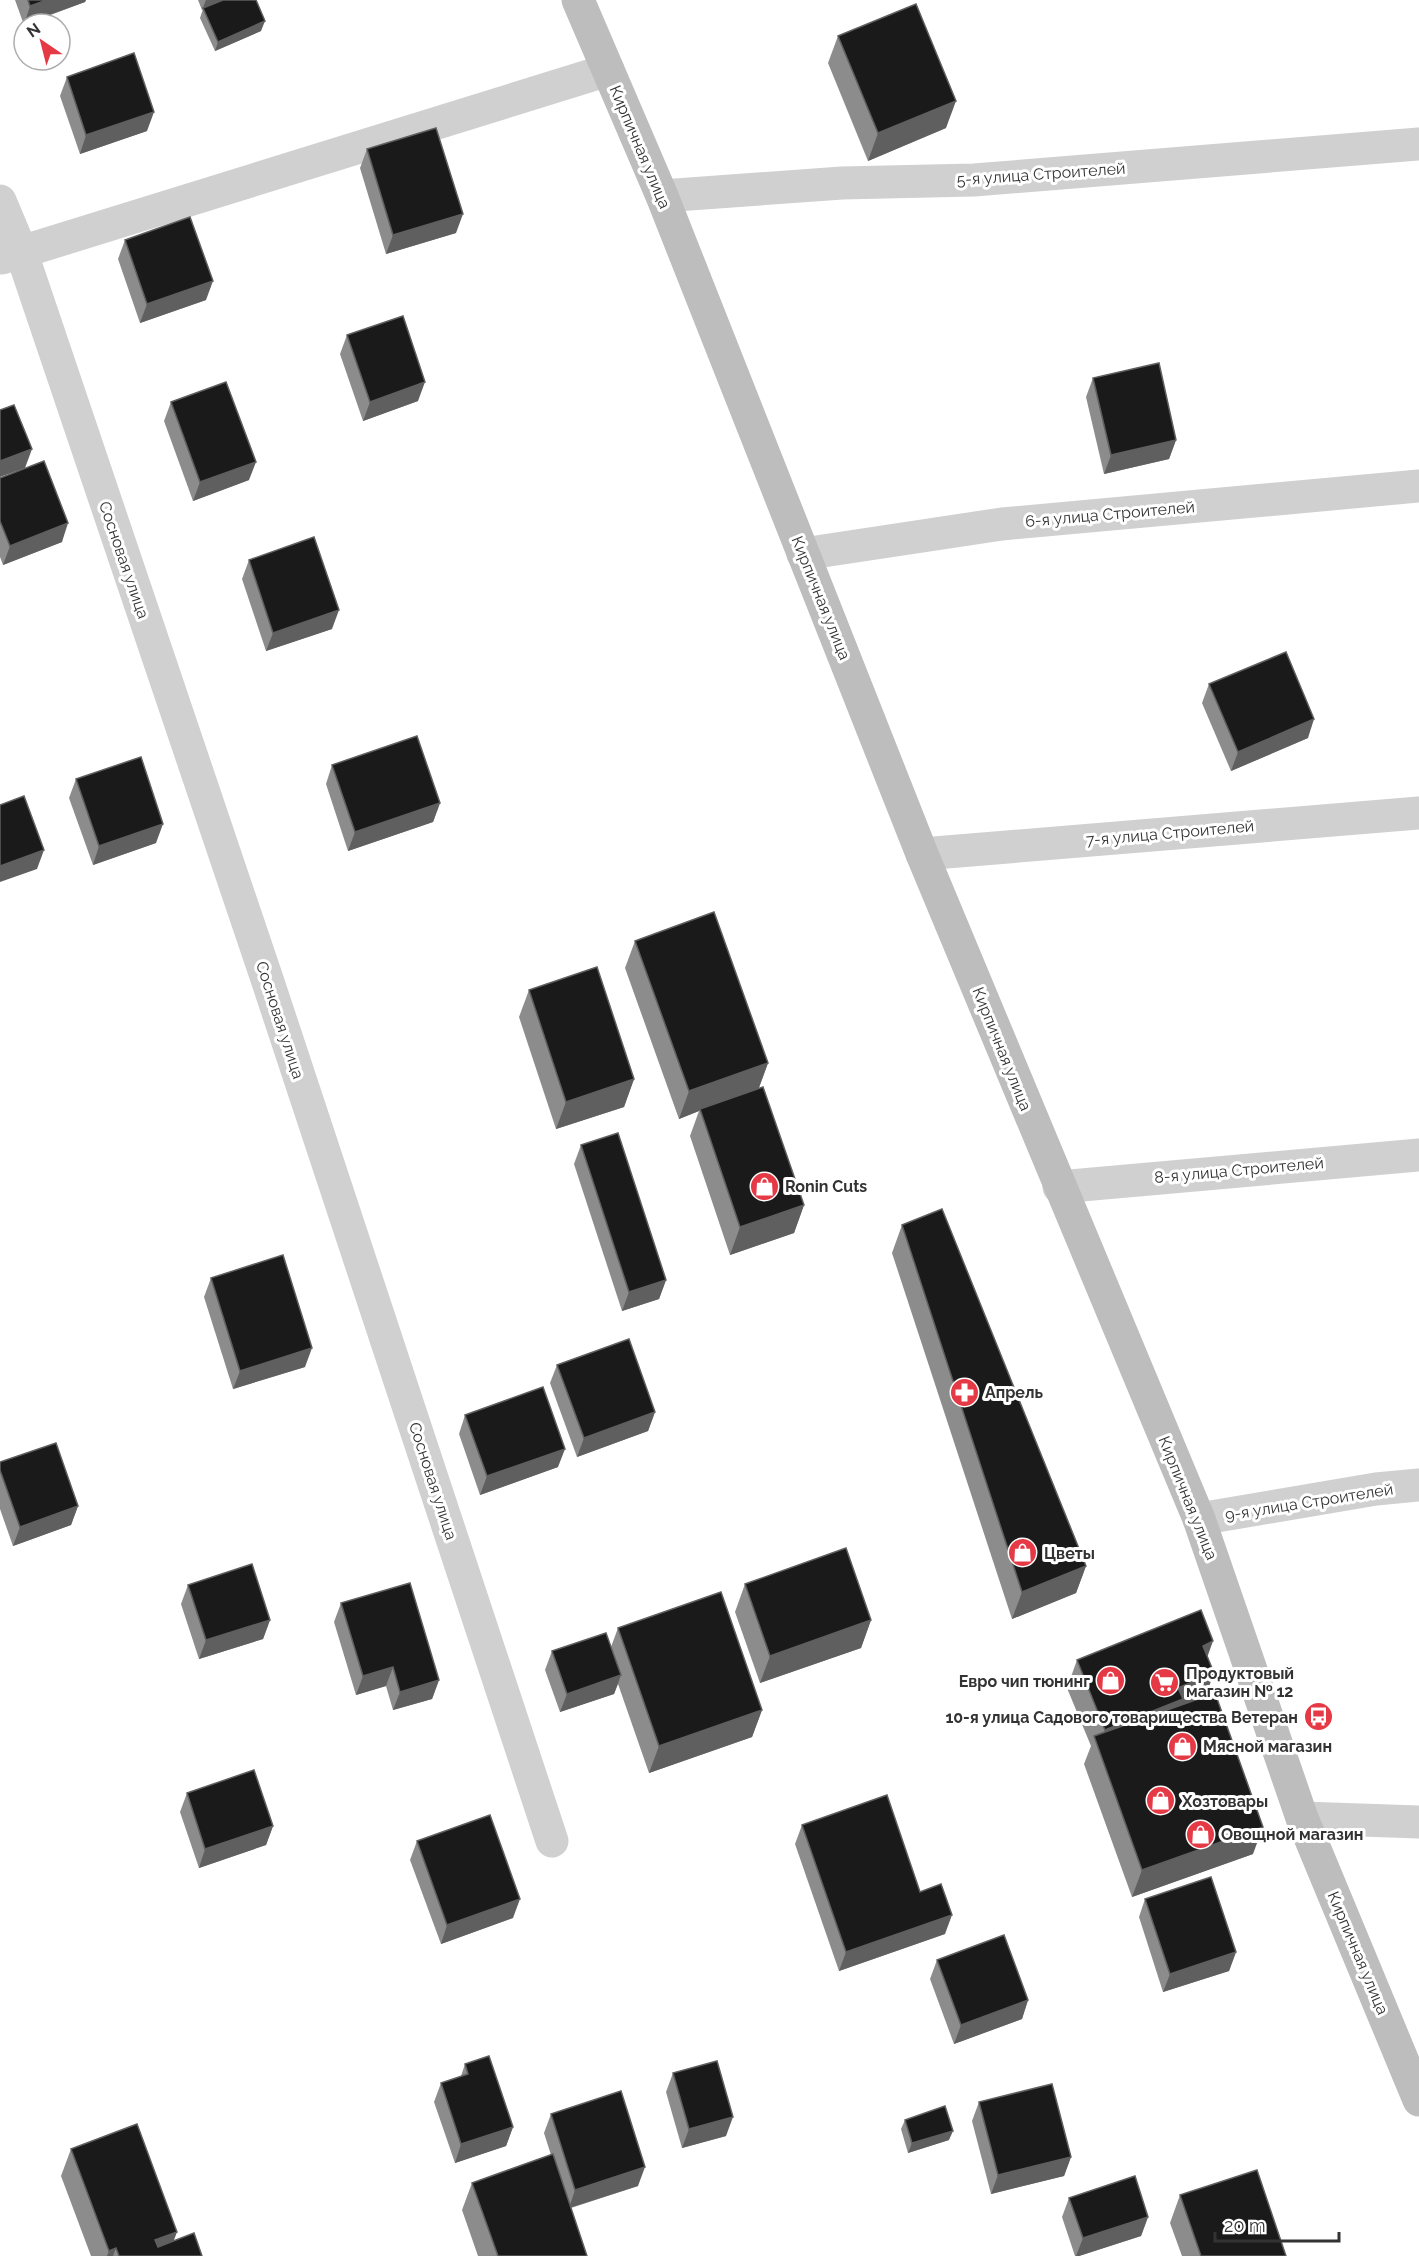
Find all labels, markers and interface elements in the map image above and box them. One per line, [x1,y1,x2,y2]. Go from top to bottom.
north arrow [12,12,72,72]
text: N [23,19,44,41]
street label: Кирпичная улица [606,83,674,211]
street label: 5-я улица Строителей [956,159,1126,189]
street label: 6-я улица Строителей [1024,497,1196,531]
street label: Сосновая улица [95,499,153,621]
street label: Кирпичная улица [788,533,854,663]
street label: 7-я улица Строителей [1085,816,1255,850]
street label: Сосновая улица [252,959,308,1081]
street label: Кирпичная улица [969,984,1035,1114]
street label: 8-я улица Строителей [1153,1153,1325,1187]
shop icon: Ronin Cuts [748,1170,780,1202]
place label: Ronin Cuts [785,1177,867,1196]
pharmacy icon: Апрель [948,1376,980,1408]
place label: Апрель [985,1383,1043,1402]
street label: Сосновая улица [405,1420,461,1542]
street label: Кирпичная улица [1155,1433,1221,1563]
street label: 9-я улица Строителей [1224,1479,1394,1525]
shop icon: Цветы [1007,1537,1039,1569]
place label: Цветы [1044,1544,1095,1563]
place label: Продуктовый магазин № 12 [1186,1664,1294,1701]
shop icon: Евро чип тюнинг [1095,1665,1127,1697]
supermarket icon: Продуктовый магазин № 12 [1149,1666,1181,1698]
place label: Евро чип тюнинг [959,1672,1090,1691]
bus stop icon: 10-я улица Садового товарищества Ветеран [1303,1701,1335,1733]
place label: 10-я улица Садового товарищества Ветеран [945,1708,1298,1727]
shop icon: Мясной магазин [1166,1730,1198,1762]
place label: Мясной магазин [1203,1737,1332,1756]
shop icon: Хозтовары [1145,1785,1177,1817]
place label: Хозтовары [1181,1792,1268,1811]
shop icon: Овощной магазин [1184,1818,1216,1850]
place label: Овощной магазин [1221,1825,1363,1844]
street label: Кирпичная улица [1324,1889,1392,2017]
scale bar [1215,2205,1340,2243]
text: 20 m [1224,2215,1266,2236]

